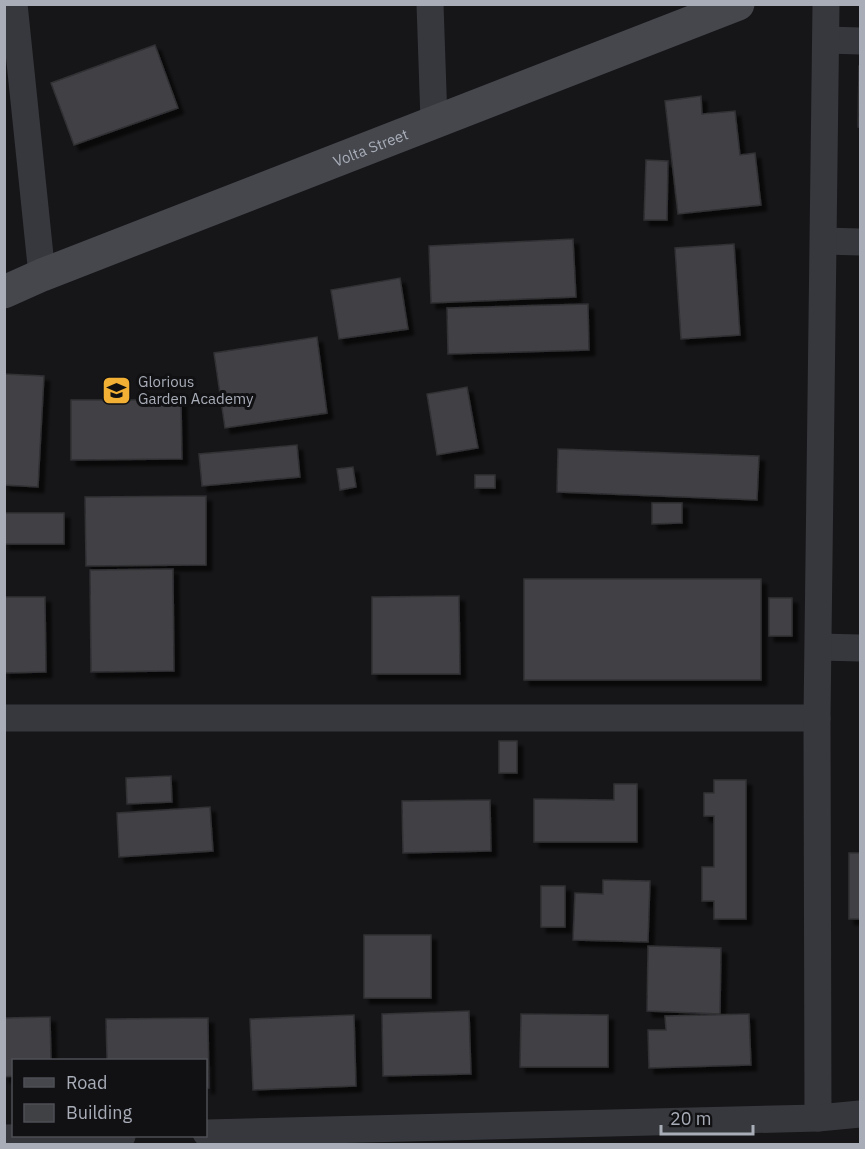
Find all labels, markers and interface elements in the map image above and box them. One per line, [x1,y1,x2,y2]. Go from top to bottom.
street label: Volta Street [330,124,411,170]
place label: Glorious Garden Academy [138,372,254,408]
school or university icon: Glorious Garden Academy [101,374,133,406]
legend [12,1059,207,1137]
text: Road [66,1071,107,1094]
scale bar [661,1098,752,1136]
text: Building [66,1101,133,1124]
text: 20 m [670,1107,712,1130]

